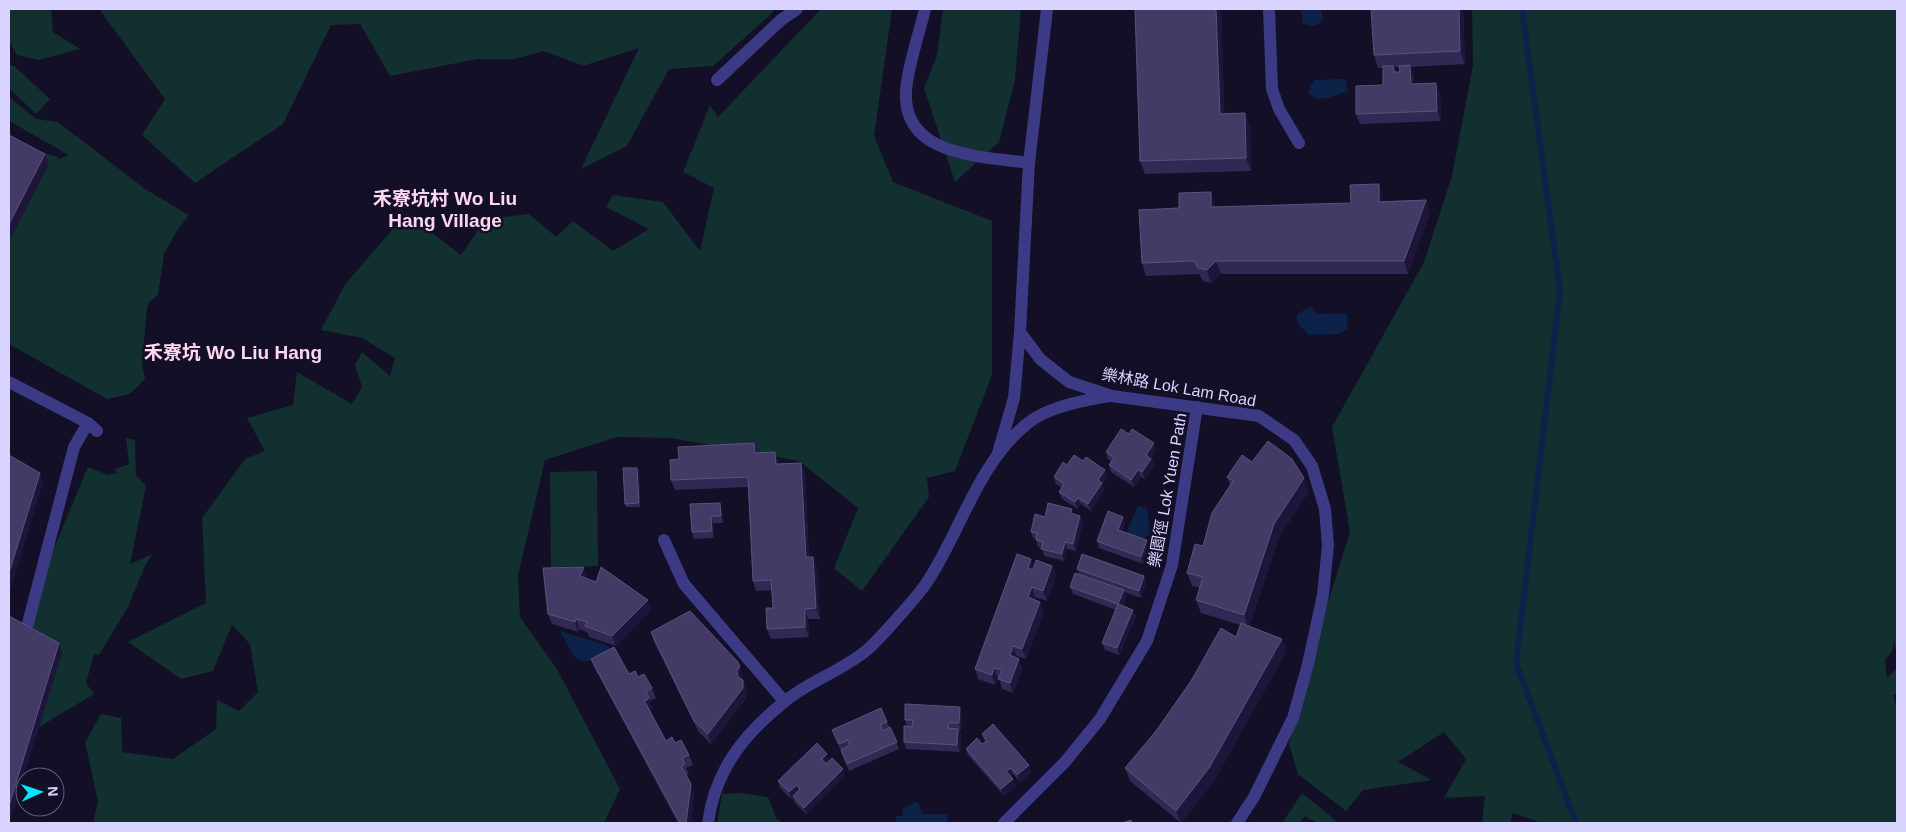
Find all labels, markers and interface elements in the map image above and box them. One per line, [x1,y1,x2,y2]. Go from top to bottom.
district label: 禾寮坑村 Wo Liu Hang Village [373,188,517,231]
district label: 禾寮坑 Wo Liu Hang [144,342,322,363]
street label: 樂林路 Lok Lam Road [1100,366,1257,409]
street label: 樂園徑 Lok Yuen Path [1146,412,1189,569]
north arrow [15,767,65,817]
text: N [45,786,61,797]

